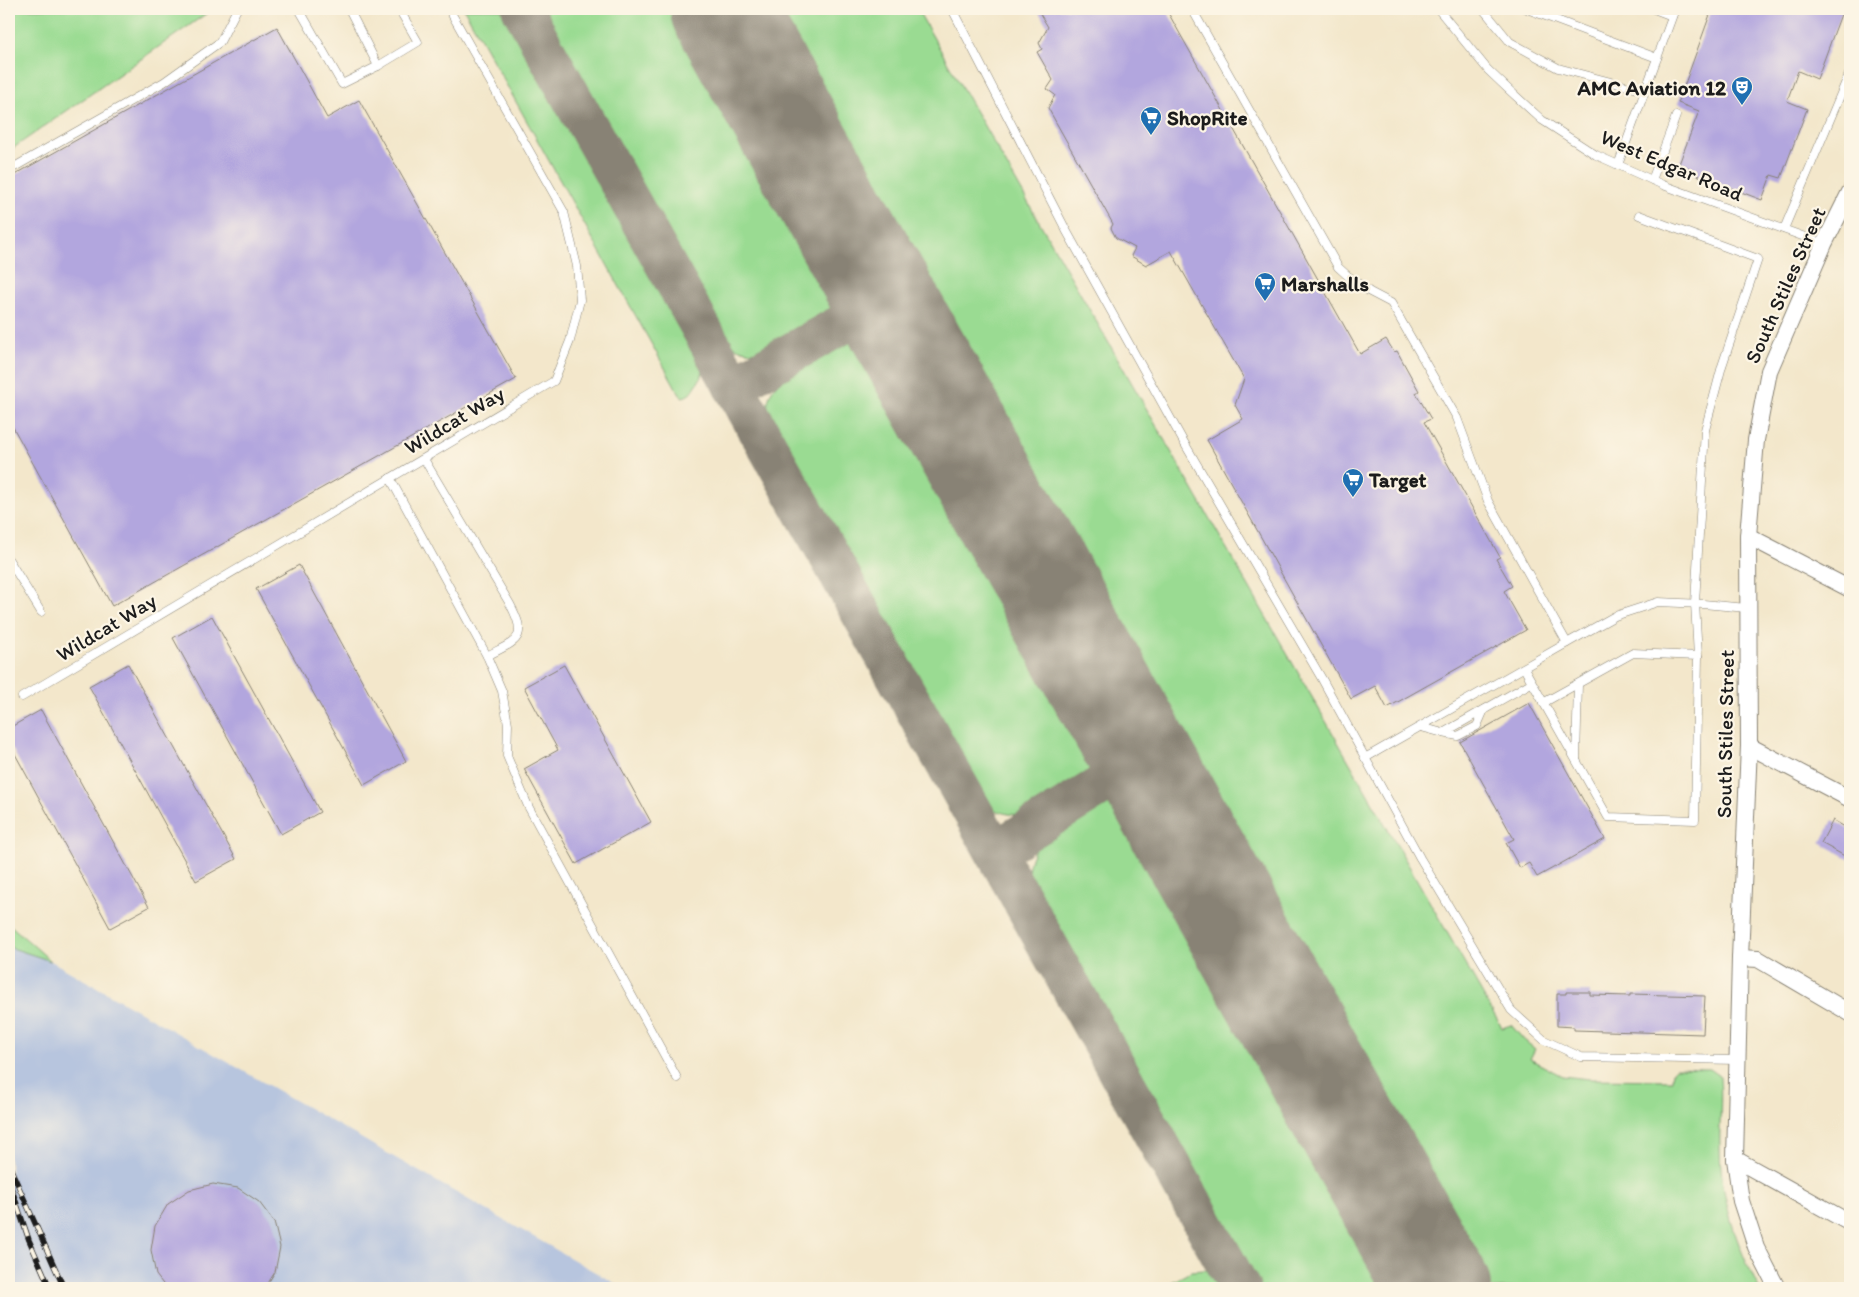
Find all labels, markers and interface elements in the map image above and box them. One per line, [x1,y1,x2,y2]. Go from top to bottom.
place label: AMC Aviation 12 [1577,75,1726,100]
theatre icon: AMC Aviation 12 [1730,75,1754,106]
supermarket icon: ShopRite [1139,105,1163,136]
place label: ShopRite [1167,105,1248,131]
street label: West Edgar Road [1597,124,1747,206]
street label: South Stiles Street [1739,203,1831,367]
supermarket icon: Marshalls [1253,271,1277,302]
place label: Marshalls [1281,271,1369,296]
street label: Wildcat Way [400,380,509,460]
supermarket icon: Target [1341,467,1365,498]
place label: Target [1368,467,1427,493]
street label: Wildcat Way [52,587,161,667]
street label: South Stiles Street [1711,649,1739,818]

